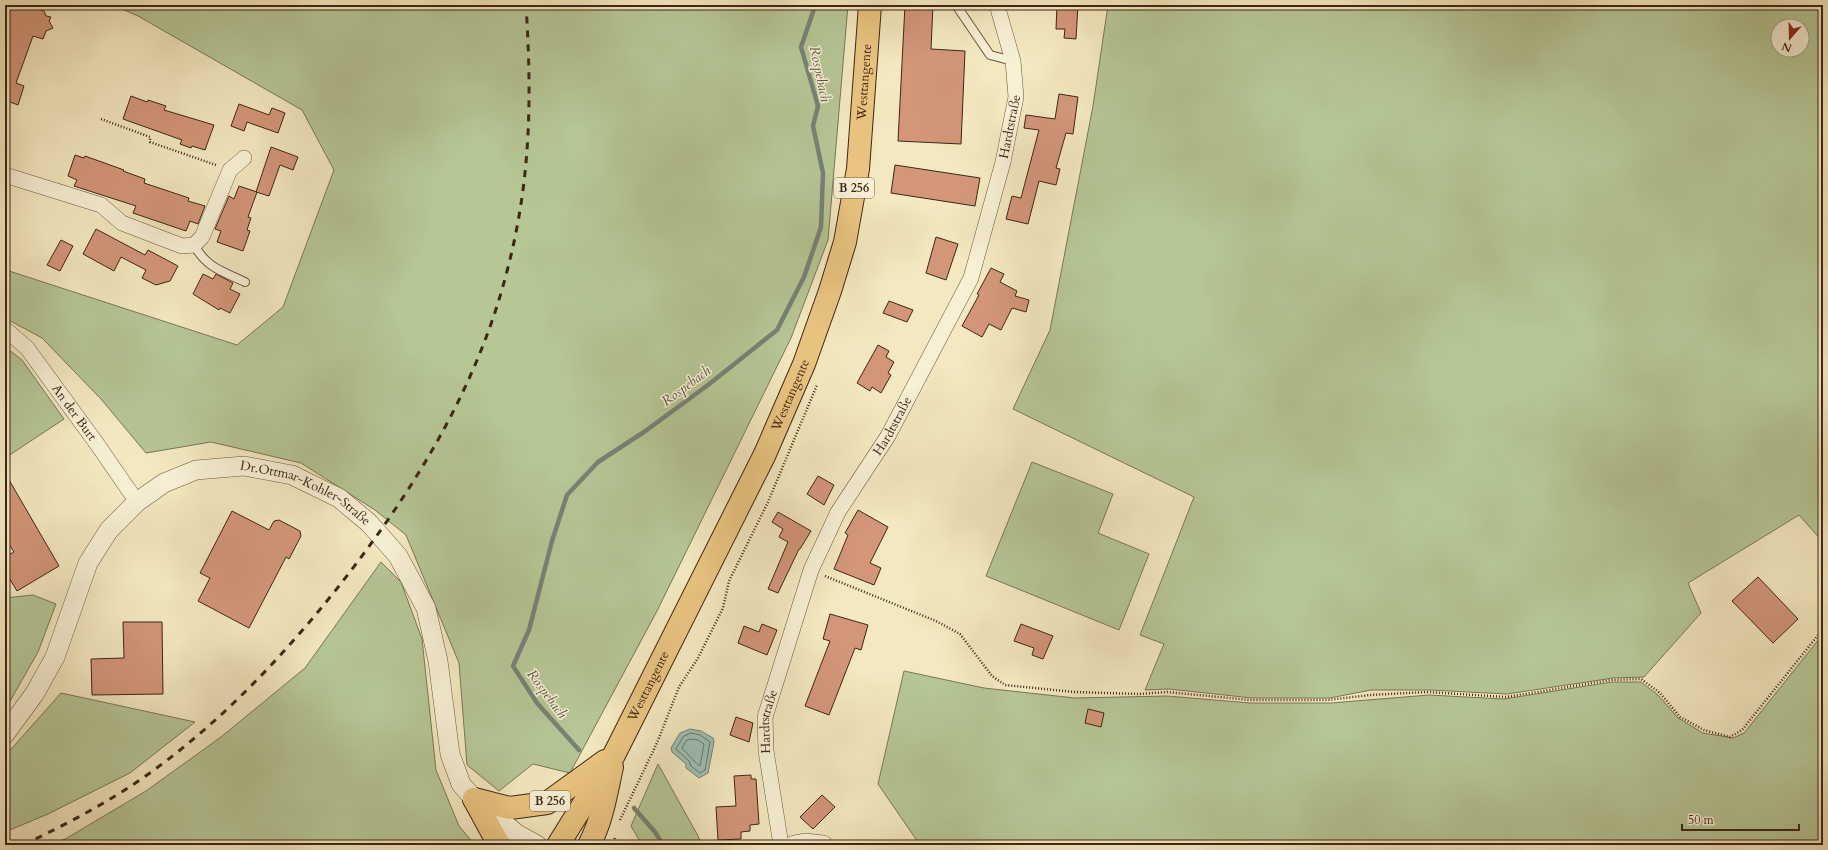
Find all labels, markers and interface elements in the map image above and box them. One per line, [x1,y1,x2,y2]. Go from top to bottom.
north arrow [1770,18,1810,58]
text: N [1779,38,1794,56]
street label: Westtangente [853,43,876,122]
water label: Rospebach [805,44,835,104]
street label: Hardtstraße [995,93,1025,160]
road number: B 256 [834,178,874,198]
street label: Westtangente [767,357,814,435]
water label: Rospebach [658,361,715,411]
street label: An der Burt [47,381,101,445]
street label: Hardtstraße [869,393,916,459]
street label: Dr.Ottmar-Kohler-Straße [239,456,374,530]
street label: Westtangente [623,648,674,725]
water label: Rospebach [522,666,572,723]
street label: Hardtstraße [756,687,782,754]
road number: B 256 [530,791,570,811]
scale bar [1682,806,1799,832]
text: 50 m [1688,812,1715,828]

